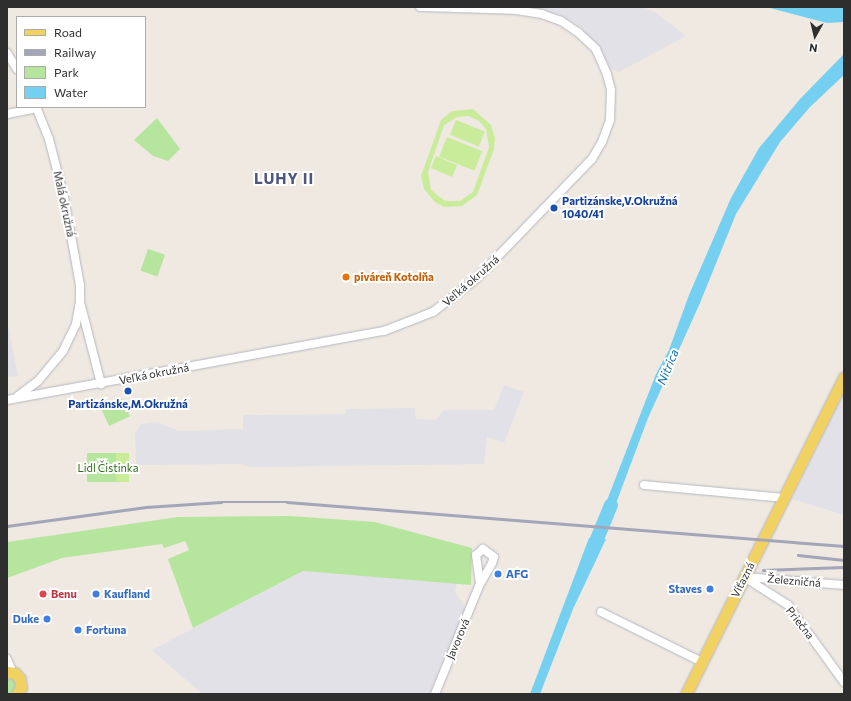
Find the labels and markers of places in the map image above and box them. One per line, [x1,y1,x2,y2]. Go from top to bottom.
place label: Partizánske,V.Okružná 1040/41 [562,195,678,221]
marker: Partizánske,V.Okružná 1040/41 [549,203,559,213]
place label: piváreň Kotolňa [354,270,434,284]
marker: piváreň Kotolňa [341,272,351,282]
marker: Partizánske,M.Okružná [123,386,133,396]
place label: Partizánske,M.Okružná [68,397,188,411]
place label: AFG [506,567,528,581]
marker: AFG [493,569,503,579]
place label: Staves [669,582,702,596]
marker: Staves [705,584,715,594]
place label: Benu [51,587,77,601]
place label: Kaufland [104,587,150,601]
marker: Benu [38,589,48,599]
marker: Kaufland [91,589,101,599]
place label: Duke [13,612,39,626]
marker: Duke [42,614,52,624]
place label: Fortuna [86,623,126,637]
marker: Fortuna [73,625,83,635]

